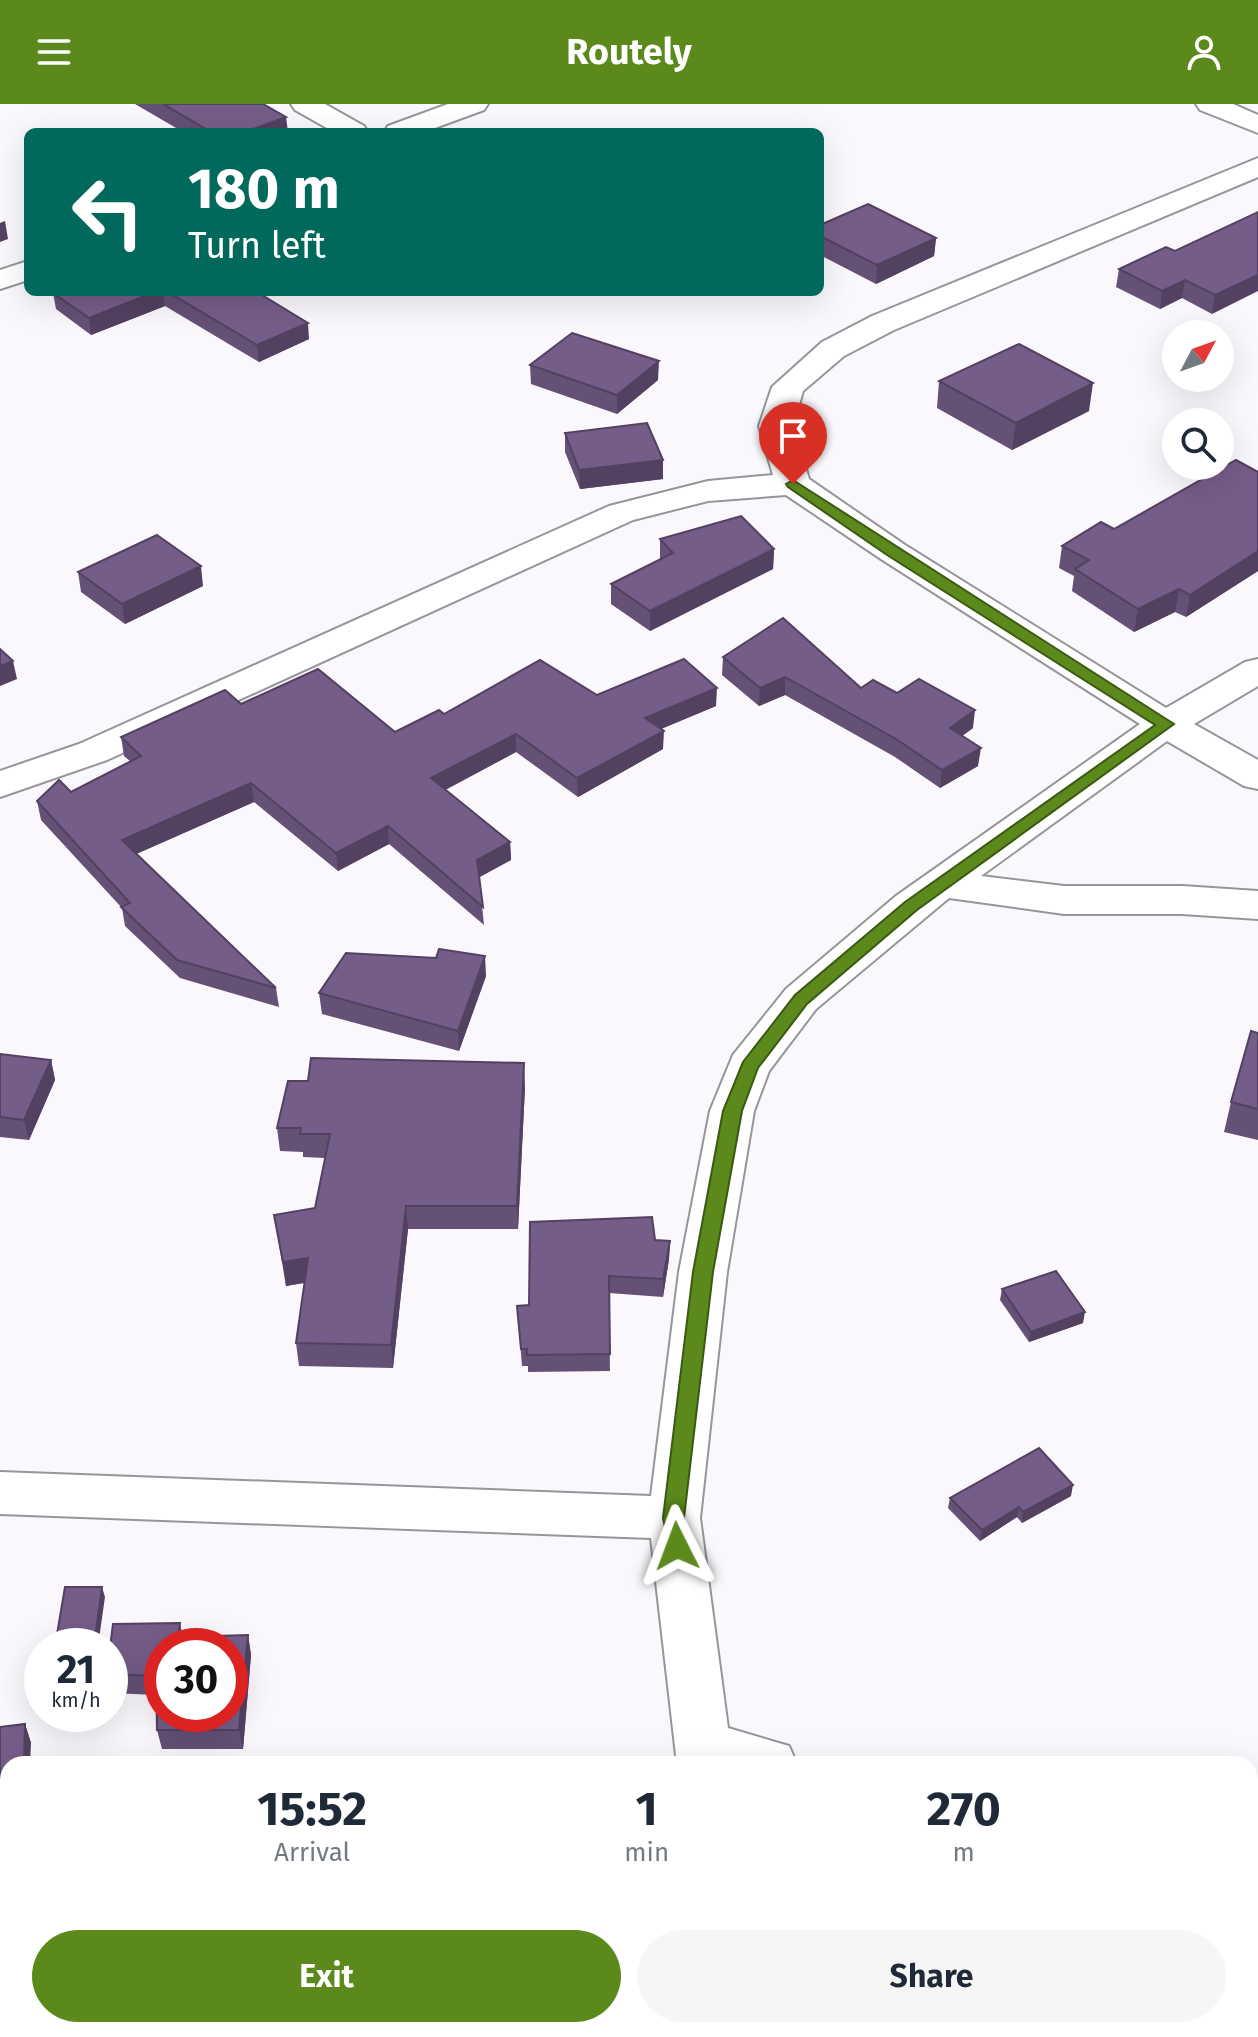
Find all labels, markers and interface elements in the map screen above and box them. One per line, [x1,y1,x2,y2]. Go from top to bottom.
icon: menu [32,30,76,74]
text: Routely [566,30,692,74]
icon: person [1182,30,1226,74]
text: 180 m [188,156,340,223]
icon: left [56,160,160,264]
text: Turn left [188,224,326,268]
north arrow [1162,320,1234,392]
map controls [1162,320,1234,480]
pin [759,402,827,484]
button: search [1162,408,1234,480]
icon: arrive [771,414,815,458]
position arrow [635,1504,719,1588]
speed limit sign: 30 [144,1628,248,1732]
text: 21 [57,1646,95,1694]
text: km/h [51,1688,101,1712]
text: 15:52 [257,1780,367,1838]
text: 1 [636,1780,658,1838]
text: 270 [926,1780,1001,1838]
text: Arrival [274,1837,350,1868]
text: min [624,1837,669,1868]
text: m [952,1837,975,1868]
button: Exit [32,1930,621,2022]
button: Share [637,1930,1226,2022]

